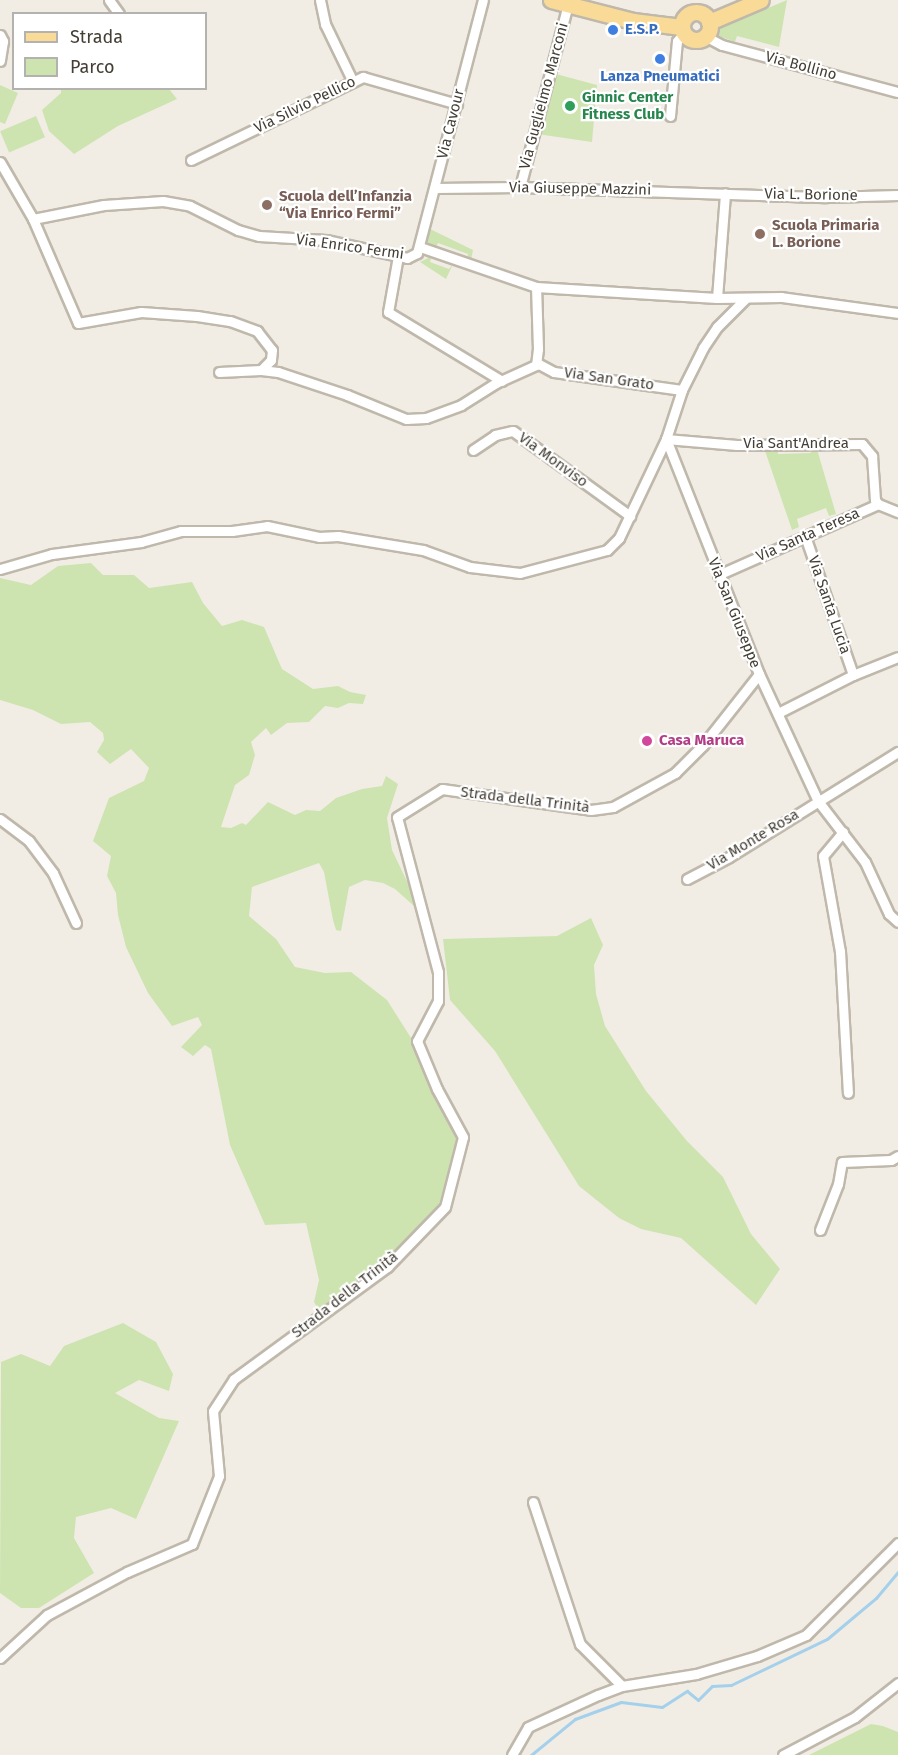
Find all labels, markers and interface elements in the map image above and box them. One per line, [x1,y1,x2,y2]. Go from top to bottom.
legend [12,12,207,90]
street label: Via Guglielmo Marconi [516,21,572,171]
place label: E.S.P. [625,21,659,39]
marker: E.S.P. [606,23,620,37]
text: Strada [70,26,123,48]
street label: Via Bollino [763,48,839,84]
marker: Lanza Pneumatici [653,52,667,66]
text: Parco [70,56,114,78]
place label: Lanza Pneumatici [600,68,720,86]
street label: Via Silvio Pellico [251,73,359,137]
street label: Via Cavour [434,87,468,161]
place label: Ginnic Center Fitness Club [582,88,673,123]
marker: Ginnic Center Fitness Club [563,99,577,113]
street label: Via Giuseppe Mazzini [509,179,651,199]
street label: Via L. Borione [764,185,858,205]
place label: Scuola dell’Infanzia “Via Enrico Fermi” [279,187,412,222]
marker: Scuola dell’Infanzia “Via Enrico Fermi” [260,198,274,212]
place label: Scuola Primaria L. Borione [772,216,879,251]
marker: Scuola Primaria L. Borione [753,227,767,241]
street label: Via Enrico Fermi [295,231,405,263]
street label: Via San Grato [563,364,655,394]
street label: Via Monviso [515,429,591,491]
street label: Via Sant'Andrea [743,435,849,453]
street label: Via Santa Teresa [754,504,862,566]
street label: Via Santa Lucia [804,553,854,657]
street label: Via San Giuseppe [704,555,764,671]
place label: Casa Maruca [659,732,744,750]
marker: Casa Maruca [640,734,654,748]
street label: Strada della Trinità [459,783,591,817]
street label: Via Monte Rosa [704,806,802,874]
street label: Strada della Trinità [288,1248,402,1342]

